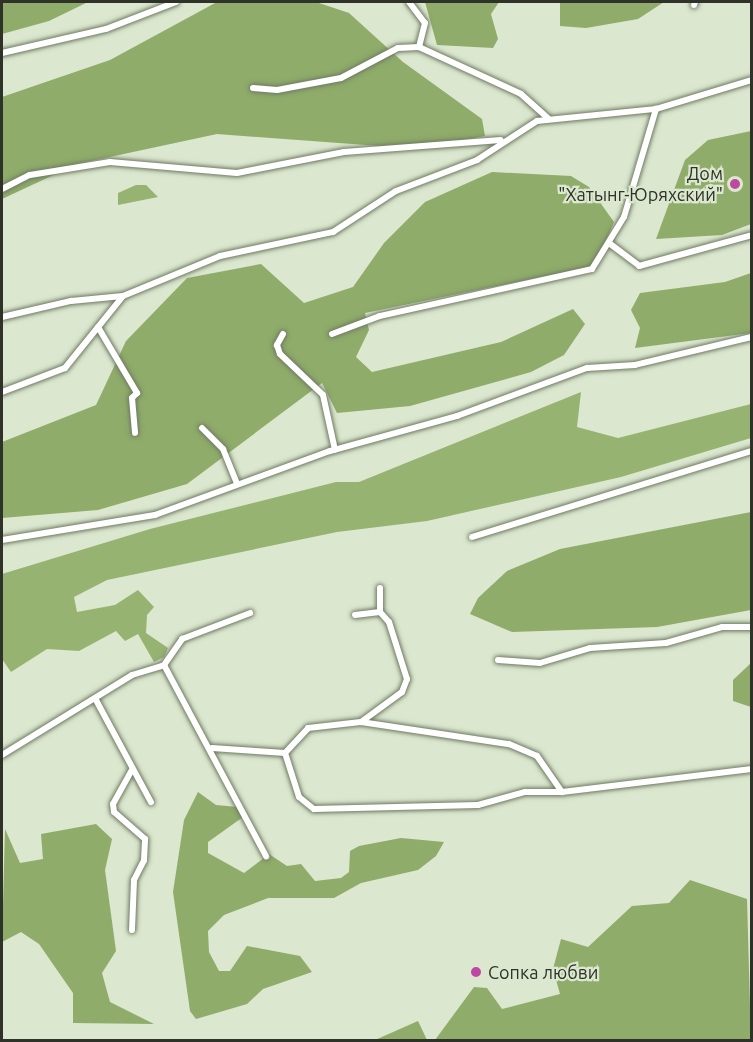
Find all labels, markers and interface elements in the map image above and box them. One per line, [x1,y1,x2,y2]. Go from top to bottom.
place label: Дом "Хатынг-Юряхский" [558,163,723,206]
marker: Дом "Хатынг-Юряхский" [728,177,742,191]
place label: Сопка любви [488,961,598,983]
marker: Сопка любви [469,965,483,979]

